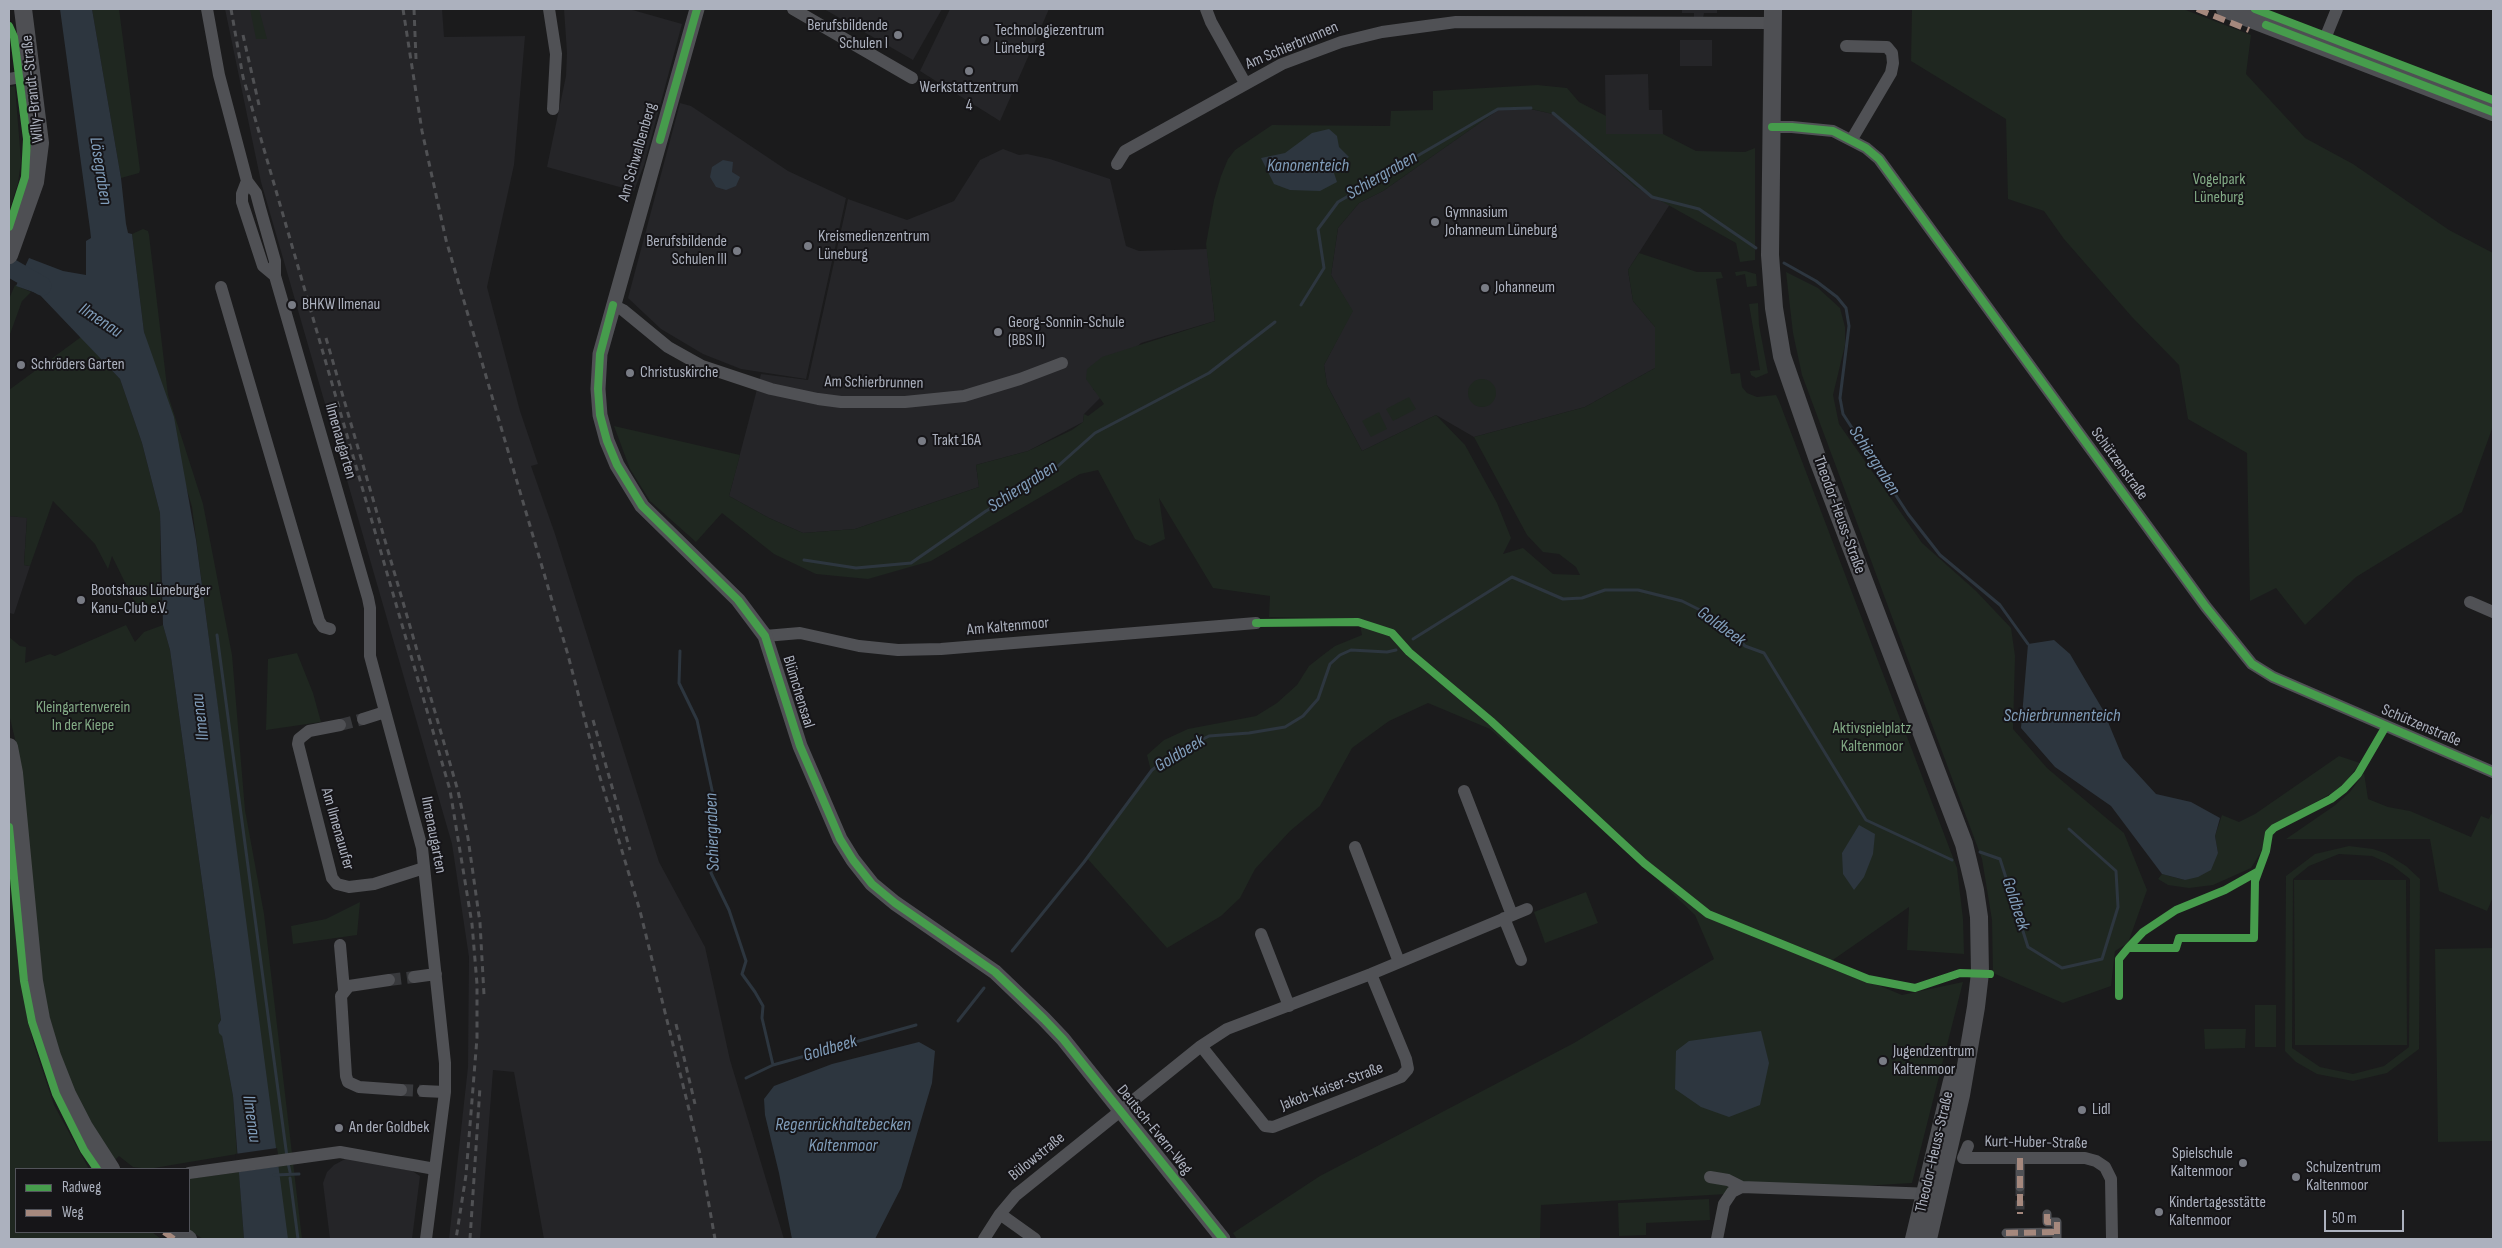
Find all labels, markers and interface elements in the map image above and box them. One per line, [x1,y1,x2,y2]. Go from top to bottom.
place label: Berufsbildende Schulen I [807,16,888,54]
street label: Am Schierbrunnen [1243,18,1341,74]
place label: Technologiezentrum Lüneburg [995,21,1104,59]
marker: Berufsbildende Schulen I [892,29,904,41]
street label: Willy-Brandt-Straße [18,34,48,144]
marker: Technologiezentrum Lüneburg [979,34,991,46]
marker: Werkstattzentrum 4 [963,65,975,77]
place label: Werkstattzentrum 4 [920,78,1018,116]
street label: Am Schwalbenberg [615,101,661,203]
water label: Lösegraben [84,136,116,206]
water label: Schiergraben [1343,147,1421,205]
water label: Kanonenteich [1267,155,1349,177]
park label: Vogelpark Lüneburg [2193,170,2245,208]
place label: Gymnasium Johanneum Lüneburg [1445,203,1557,241]
marker: Gymnasium Johanneum Lüneburg [1429,216,1441,228]
place label: Kreismedienzentrum Lüneburg [818,227,930,265]
place label: Berufsbildende Schulen III [646,232,727,270]
marker: Kreismedienzentrum Lüneburg [802,240,814,252]
marker: Berufsbildende Schulen III [731,245,743,257]
place label: Johanneum [1495,278,1555,298]
marker: Johanneum [1479,282,1491,294]
place label: BHKW Ilmenau [302,295,380,315]
water label: Ilmenau [74,299,126,343]
marker: BHKW Ilmenau [286,299,298,311]
place label: Georg-Sonnin-Schule (BBS II) [1008,313,1125,351]
marker: Georg-Sonnin-Schule (BBS II) [992,326,1004,338]
place label: Schröders Garten [31,355,125,375]
marker: Schröders Garten [15,359,27,371]
place label: Christuskirche [640,363,718,383]
marker: Christuskirche [624,367,636,379]
street label: Am Schierbrunnen [824,373,924,393]
street label: Ilmenaugarten [320,401,360,481]
water label: Schiergraben [1844,422,1904,500]
street label: Schützenstraße [2086,424,2152,504]
place label: Trakt 16A [932,431,981,451]
marker: Trakt 16A [916,435,928,447]
street label: Theodor-Heuss-Straße [1809,454,1869,576]
water label: Schiergraben [984,457,1062,517]
place label: Bootshaus Lüneburger Kanu-Club e.V. [91,581,211,619]
marker: Bootshaus Lüneburger Kanu-Club e.V. [75,594,87,606]
water label: Goldbeek [1692,602,1750,652]
street label: Am Kaltenmoor [966,614,1050,640]
street label: Blümchensaal [778,654,818,730]
water label: Ilmenau [187,692,215,742]
park label: Kleingartenverein In der Kiepe [36,698,130,736]
street label: Schützenstraße [2378,701,2464,751]
water label: Schierbrunnenteich [2003,705,2121,727]
park label: Aktivspielplatz Kaltenmoor [1833,719,1911,757]
water label: Goldbeek [1151,731,1209,777]
street label: Am Ilmenauufer [316,786,358,872]
water label: Schiergraben [701,792,725,872]
street label: Ilmenaugarten [416,795,450,875]
water label: Goldbeek [1996,875,2034,933]
water label: Goldbeek [801,1031,859,1067]
place label: Jugendzentrum Kaltenmoor [1893,1042,1975,1080]
marker: Jugendzentrum Kaltenmoor [1877,1055,1889,1067]
street label: Jakob-Kaiser-Straße [1278,1059,1386,1115]
street label: Deutsch-Evern-Weg [1112,1081,1196,1179]
street label: Theodor-Heuss-Straße [1912,1090,1958,1214]
water label: Ilmenau [237,1094,265,1144]
place label: Lidl [2092,1100,2111,1120]
marker: Lidl [2076,1104,2088,1116]
water label: Regenrückhaltebecken Kaltenmoor [775,1114,911,1156]
place label: An der Goldbek [349,1118,429,1138]
marker: An der Goldbek [333,1122,345,1134]
street label: Bülowstraße [1005,1129,1069,1185]
street label: Kurt-Huber-Straße [1984,1133,2088,1153]
place label: Spielschule Kaltenmoor [2171,1144,2233,1182]
marker: Spielschule Kaltenmoor [2237,1157,2249,1169]
place label: Schulzentrum Kaltenmoor [2306,1158,2381,1196]
legend [15,1168,190,1233]
marker: Schulzentrum Kaltenmoor [2290,1171,2302,1183]
text: Radweg [62,1178,101,1197]
place label: Kindertagesstätte Kaltenmoor [2169,1193,2266,1231]
scale bar [2327,1200,2407,1232]
text: Weg [62,1203,84,1222]
marker: Kindertagesstätte Kaltenmoor [2153,1206,2165,1218]
text: 50 m [2332,1209,2357,1228]

